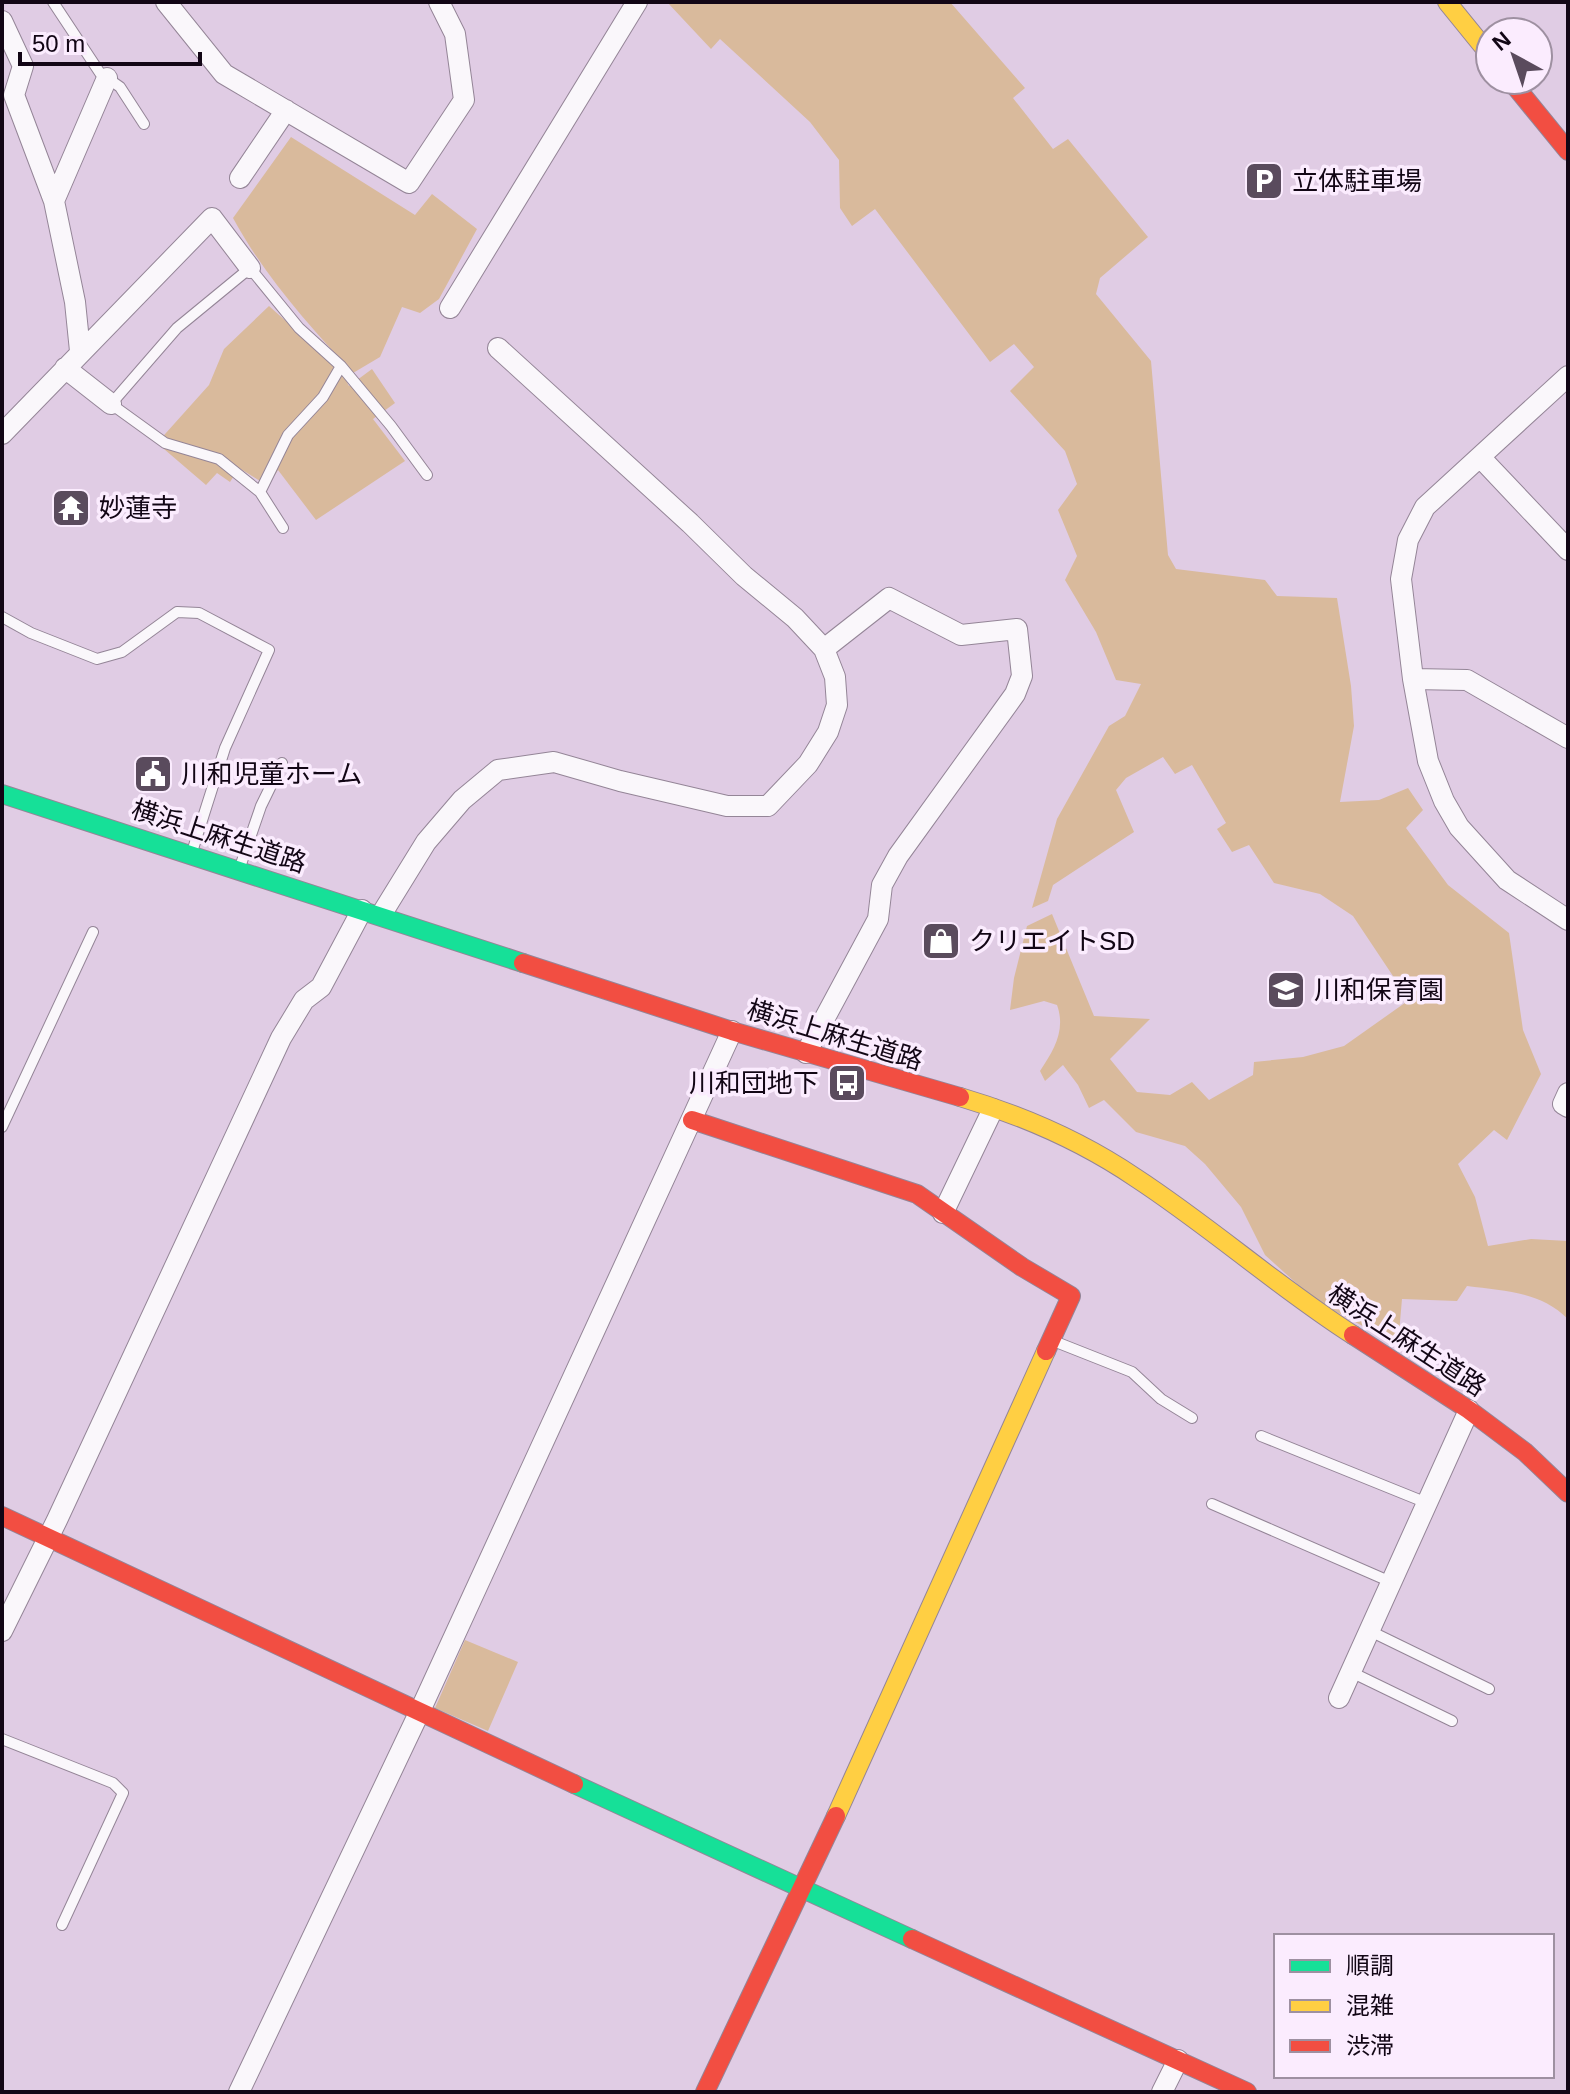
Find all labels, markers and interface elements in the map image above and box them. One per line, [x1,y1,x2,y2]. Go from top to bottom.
scale bar [20,16,200,66]
north arrow [1474,16,1554,96]
text: N [1487,26,1516,56]
text: 50 m [32,30,85,57]
parking icon: 立体駐車場 [1243,160,1285,202]
place label: 立体駐車場 [1292,166,1422,196]
temple icon: 妙蓮寺 [50,487,92,529]
place label: 妙蓮寺 [99,493,177,523]
public building icon: 川和児童ホーム [132,753,174,795]
place label: 川和児童ホーム [181,759,362,789]
street label: 横浜上麻生道路 [128,794,310,878]
shop icon: クリエイトSD [920,920,962,962]
place label: クリエイトSD [969,926,1135,956]
school or university icon: 川和保育園 [1265,969,1307,1011]
place label: 川和保育園 [1314,975,1444,1005]
street label: 横浜上麻生道路 [744,994,926,1076]
bus stop icon: 川和団地下 [826,1062,868,1104]
place label: 川和団地下 [689,1068,819,1098]
street label: 横浜上麻生道路 [1323,1278,1491,1402]
legend [1274,1934,1554,2078]
text: 順調 [1346,1952,1394,1979]
text: 混雑 [1346,1992,1394,2019]
text: 渋滞 [1346,2032,1394,2059]

